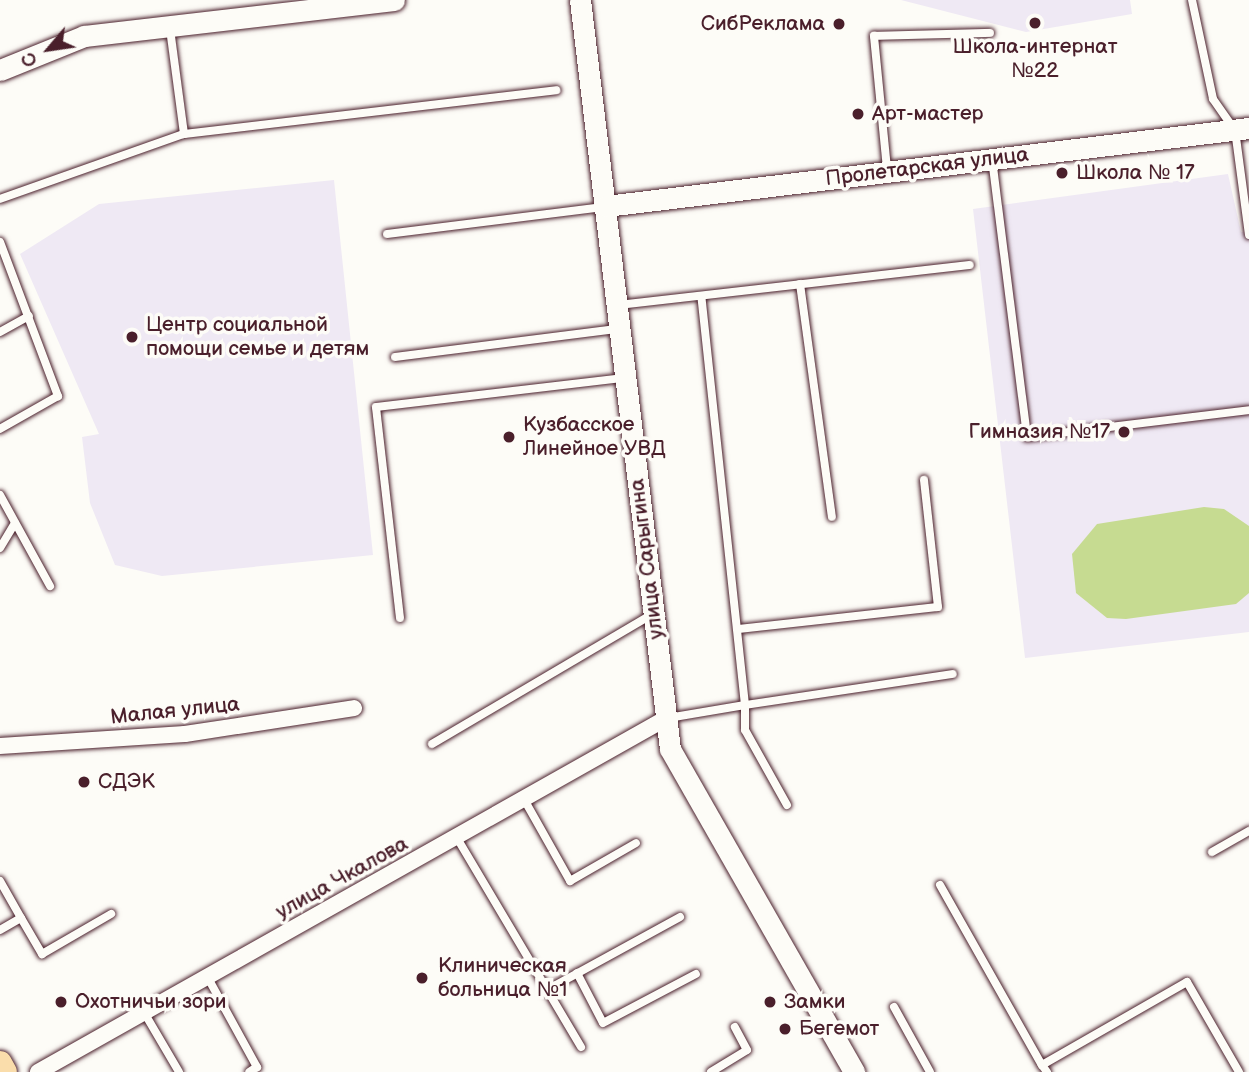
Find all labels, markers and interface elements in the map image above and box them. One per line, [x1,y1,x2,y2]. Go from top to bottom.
place label: СибРеклама [701,11,825,37]
north arrow [14,14,84,84]
marker: Школа-интернат №22 [1027,15,1043,31]
marker: СибРеклама [831,16,847,32]
place label: Школа-интернат №22 [953,34,1117,84]
text: С [17,48,43,71]
place label: Арт-мастер [872,101,983,127]
marker: Арт-мастер [850,106,866,122]
street label: Пролетарская улица [824,142,1030,192]
place label: Школа № 17 [1076,160,1195,186]
marker: Школа № 17 [1054,165,1070,181]
place label: Центр социальной помощи семье и детям [146,312,369,362]
marker: Центр социальной помощи семье и детям [124,329,140,345]
place label: Кузбасское Линейное УВД [523,412,666,462]
place label: Гимназия №17 [968,419,1110,445]
marker: Гимназия №17 [1116,424,1132,440]
marker: Кузбасское Линейное УВД [501,429,517,445]
street label: улица Сарыгина [625,477,669,641]
street label: Малая улица [109,692,241,730]
place label: СДЭК [98,769,155,795]
marker: СДЭК [76,774,92,790]
street label: улица Чкалова [271,831,413,925]
place label: Клиническая больница №1 [438,953,567,1003]
marker: Клиническая больница №1 [412,968,432,988]
place label: Охотничьи зори [75,989,227,1015]
place label: Замки [784,989,845,1015]
marker: Охотничьи зори [53,994,69,1010]
marker: Замки [762,994,778,1010]
place label: Бегемот [799,1016,879,1042]
marker: Бегемот [777,1021,793,1037]

